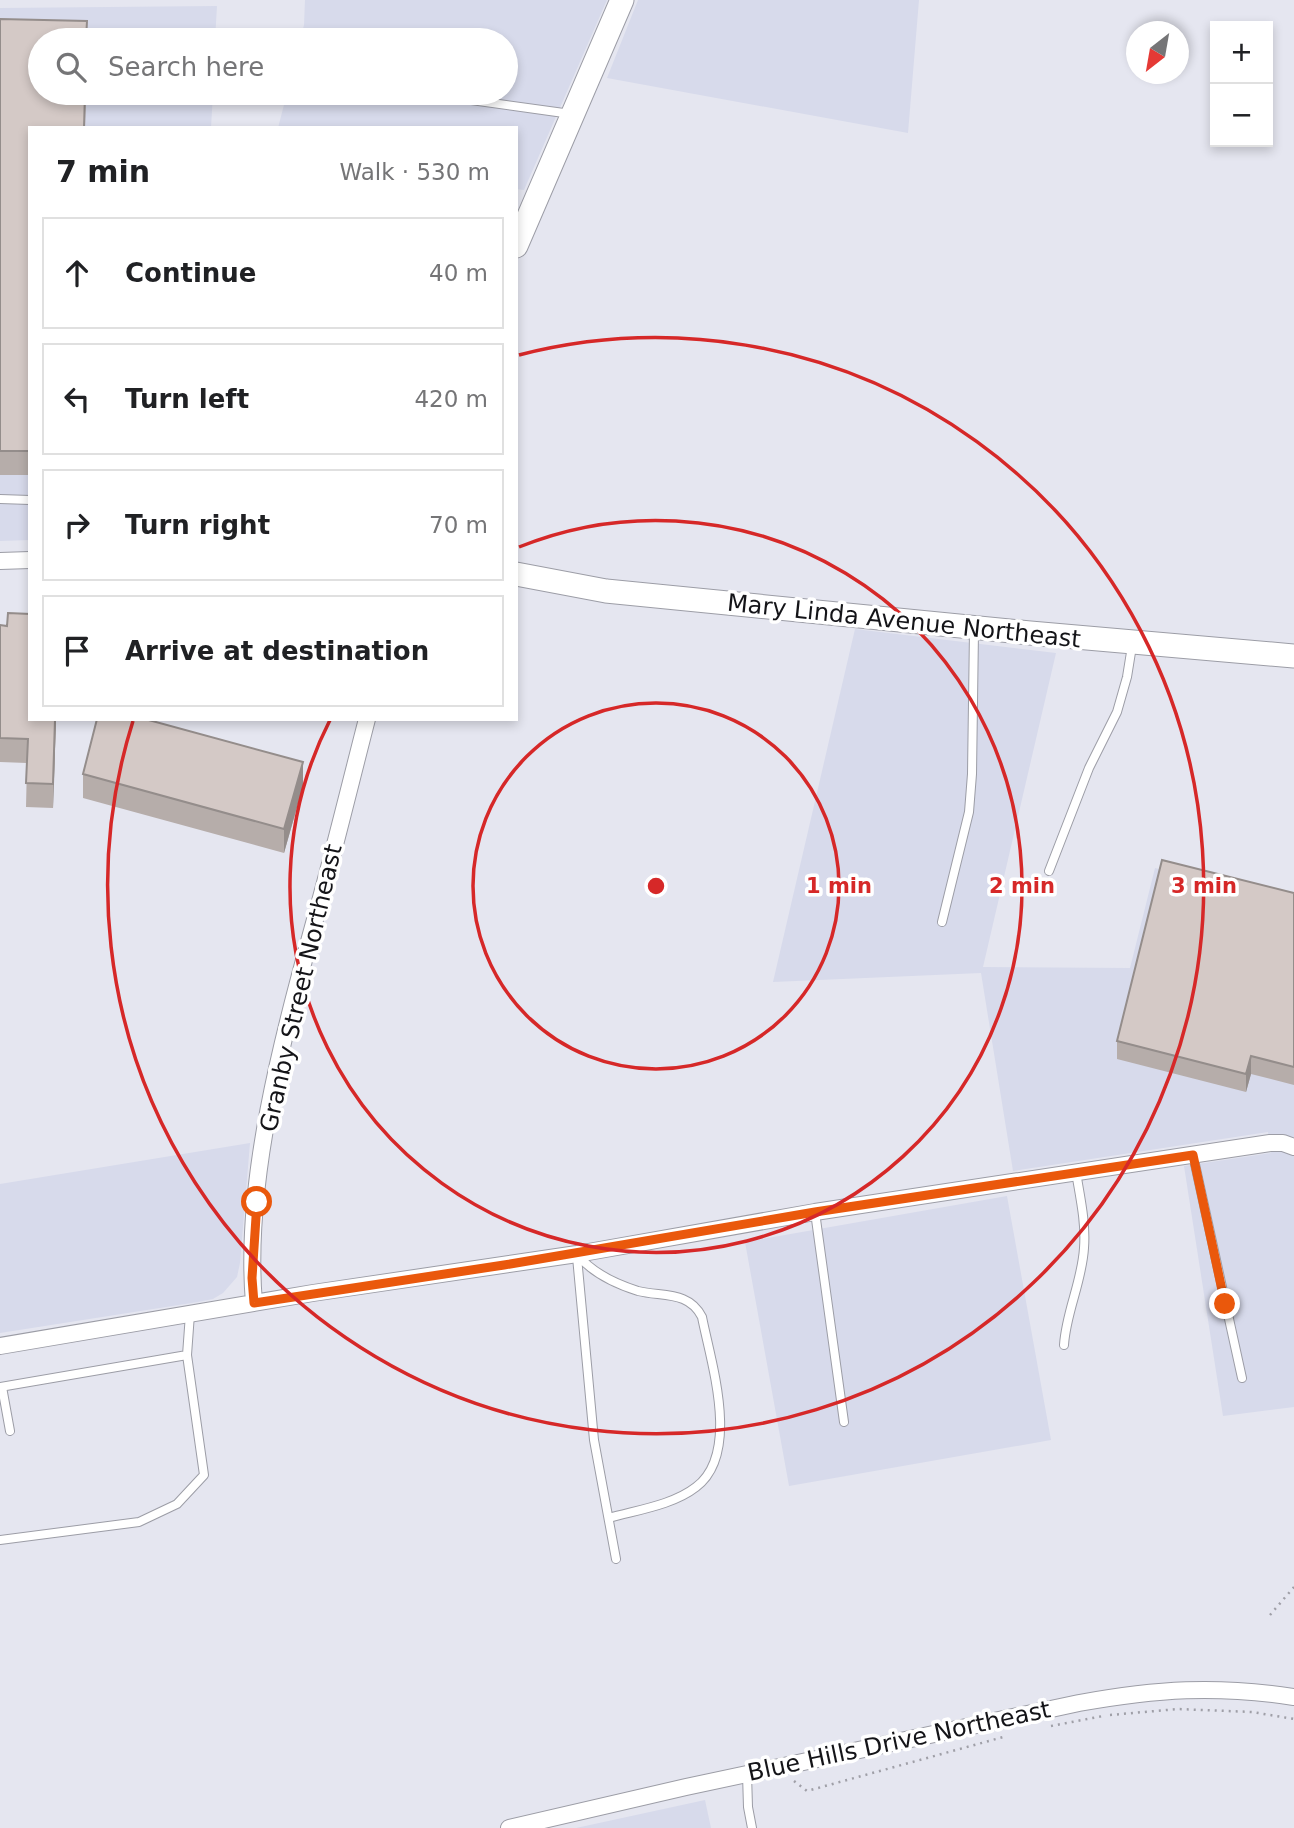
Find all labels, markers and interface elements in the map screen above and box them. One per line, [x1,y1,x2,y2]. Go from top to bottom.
north arrow [1126,21,1189,84]
map controls [1210,21,1273,147]
button: + [1210,21,1273,84]
search box [28,28,518,105]
icon: search [52,48,90,86]
text: Search here [108,52,264,82]
button: − [1210,84,1273,147]
text: 7 min [56,154,150,189]
text: Walk · 530 m [339,159,490,185]
icon: ahead [58,254,96,292]
text: Continue [125,258,256,288]
text: 40 m [429,260,488,286]
icon: left [58,380,96,418]
text: Turn left [125,384,249,414]
text: 420 m [414,386,488,412]
icon: right [58,506,96,544]
text: Turn right [125,510,270,540]
text: 70 m [429,512,488,538]
street label: Mary Linda Avenue Northeast [726,589,1082,653]
icon: arrive [58,632,96,670]
text: Arrive at destination [125,636,429,666]
street label: Granby Street Northeast [254,841,348,1135]
centre of rings [644,874,668,898]
text: 1 min [806,874,872,898]
text: 2 min [989,874,1055,898]
text: 3 min [1171,874,1237,898]
route start [241,1186,272,1217]
route end [1209,1288,1240,1319]
street label: Blue Hills Drive Northeast [745,1695,1053,1787]

